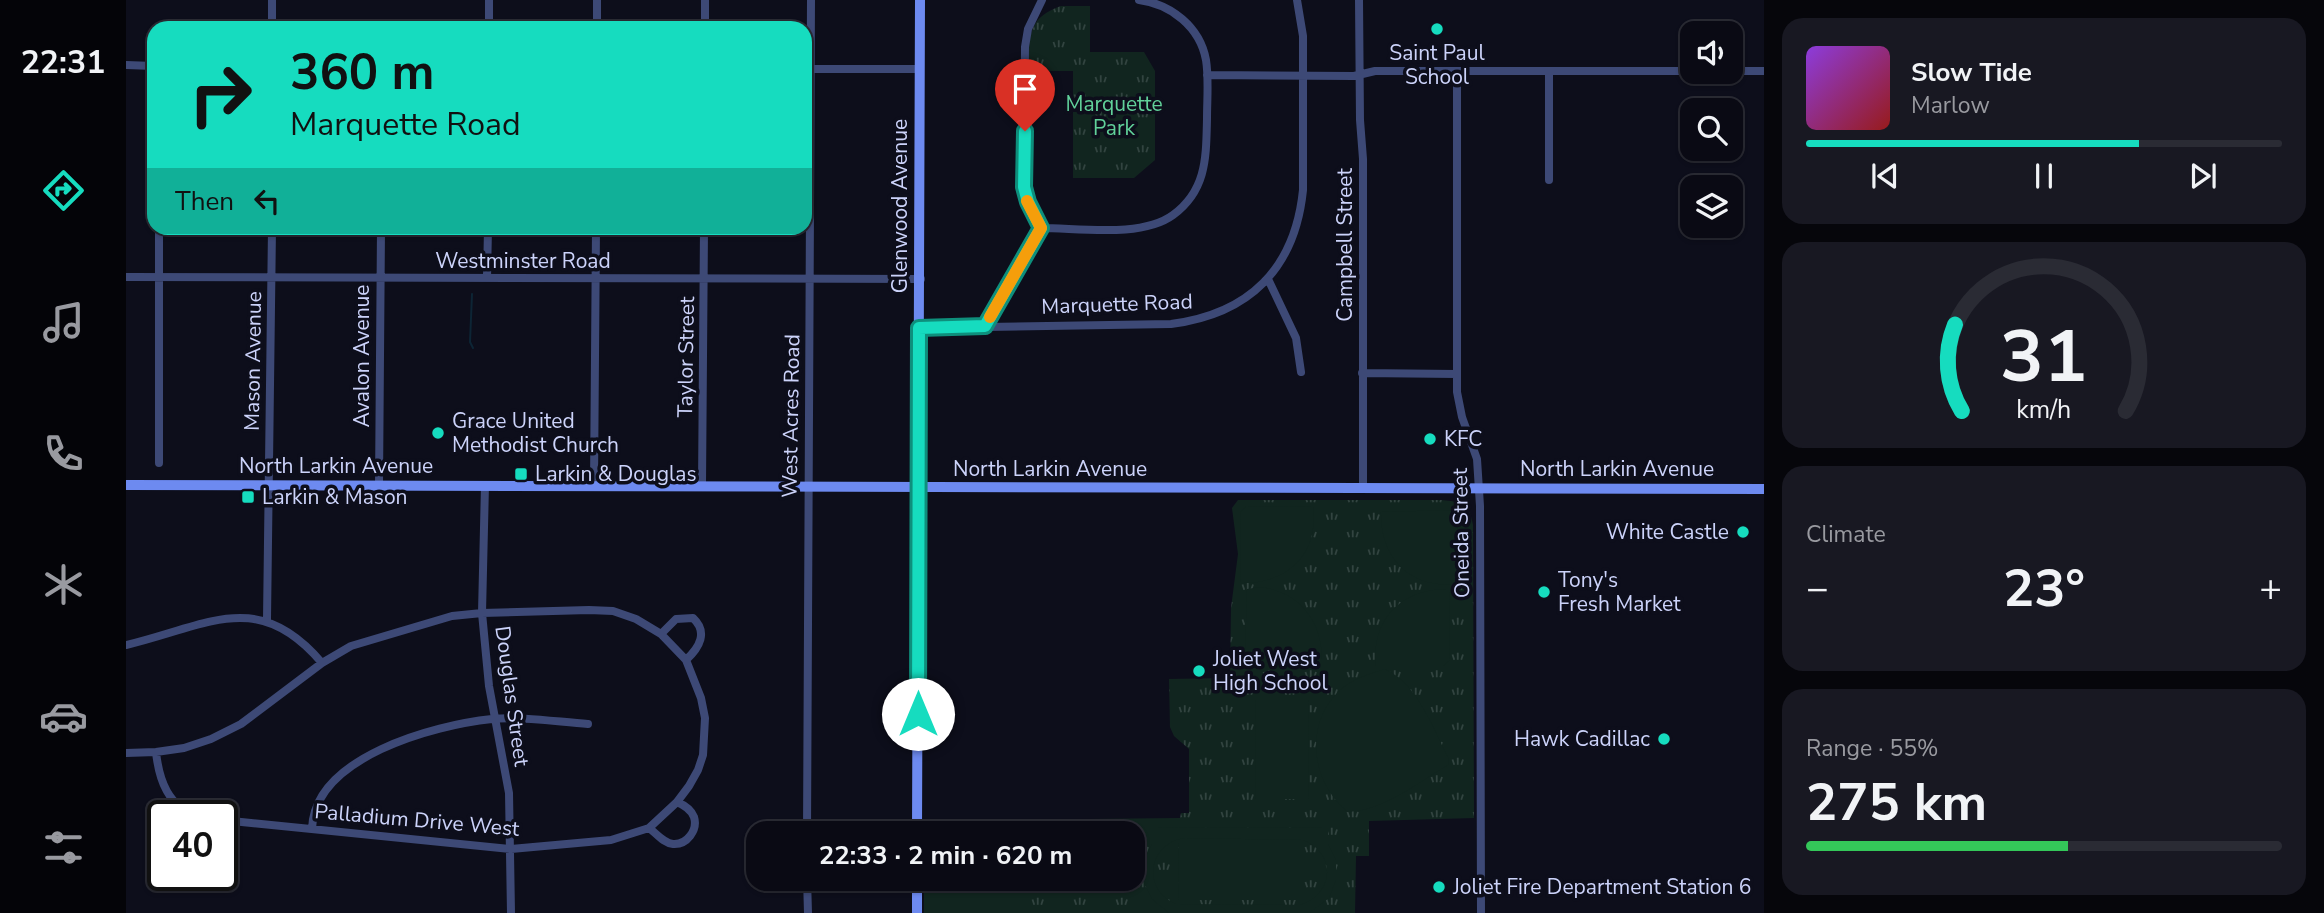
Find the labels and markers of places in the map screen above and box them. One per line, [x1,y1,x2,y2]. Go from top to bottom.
marker: Saint Paul School [1429,21,1445,37]
place label: Saint Paul School [1389,39,1486,91]
pin [995,59,1055,131]
place label: Grace United Methodist Church [452,407,619,459]
marker: Grace United Methodist Church [430,425,446,441]
place label: KFC [1444,425,1482,453]
marker: KFC [1422,431,1438,447]
place label: Larkin & Douglas [535,460,697,488]
marker: Larkin & Douglas [513,466,529,482]
place label: Larkin & Mason [262,483,408,511]
marker: Larkin & Mason [240,489,256,505]
place label: White Castle [1606,518,1729,546]
marker: White Castle [1735,524,1751,540]
place label: Tony's Fresh Market [1558,566,1681,618]
marker: Tony's Fresh Market [1536,584,1552,600]
place label: Joliet West High School [1212,645,1328,697]
marker: Joliet West High School [1191,663,1207,679]
place label: Hawk Cadillac [1514,725,1650,753]
marker: Hawk Cadillac [1656,731,1672,747]
place label: Joliet Fire Department Station 6 [1452,873,1751,901]
marker: Joliet Fire Department Station 6 [1431,879,1447,895]

